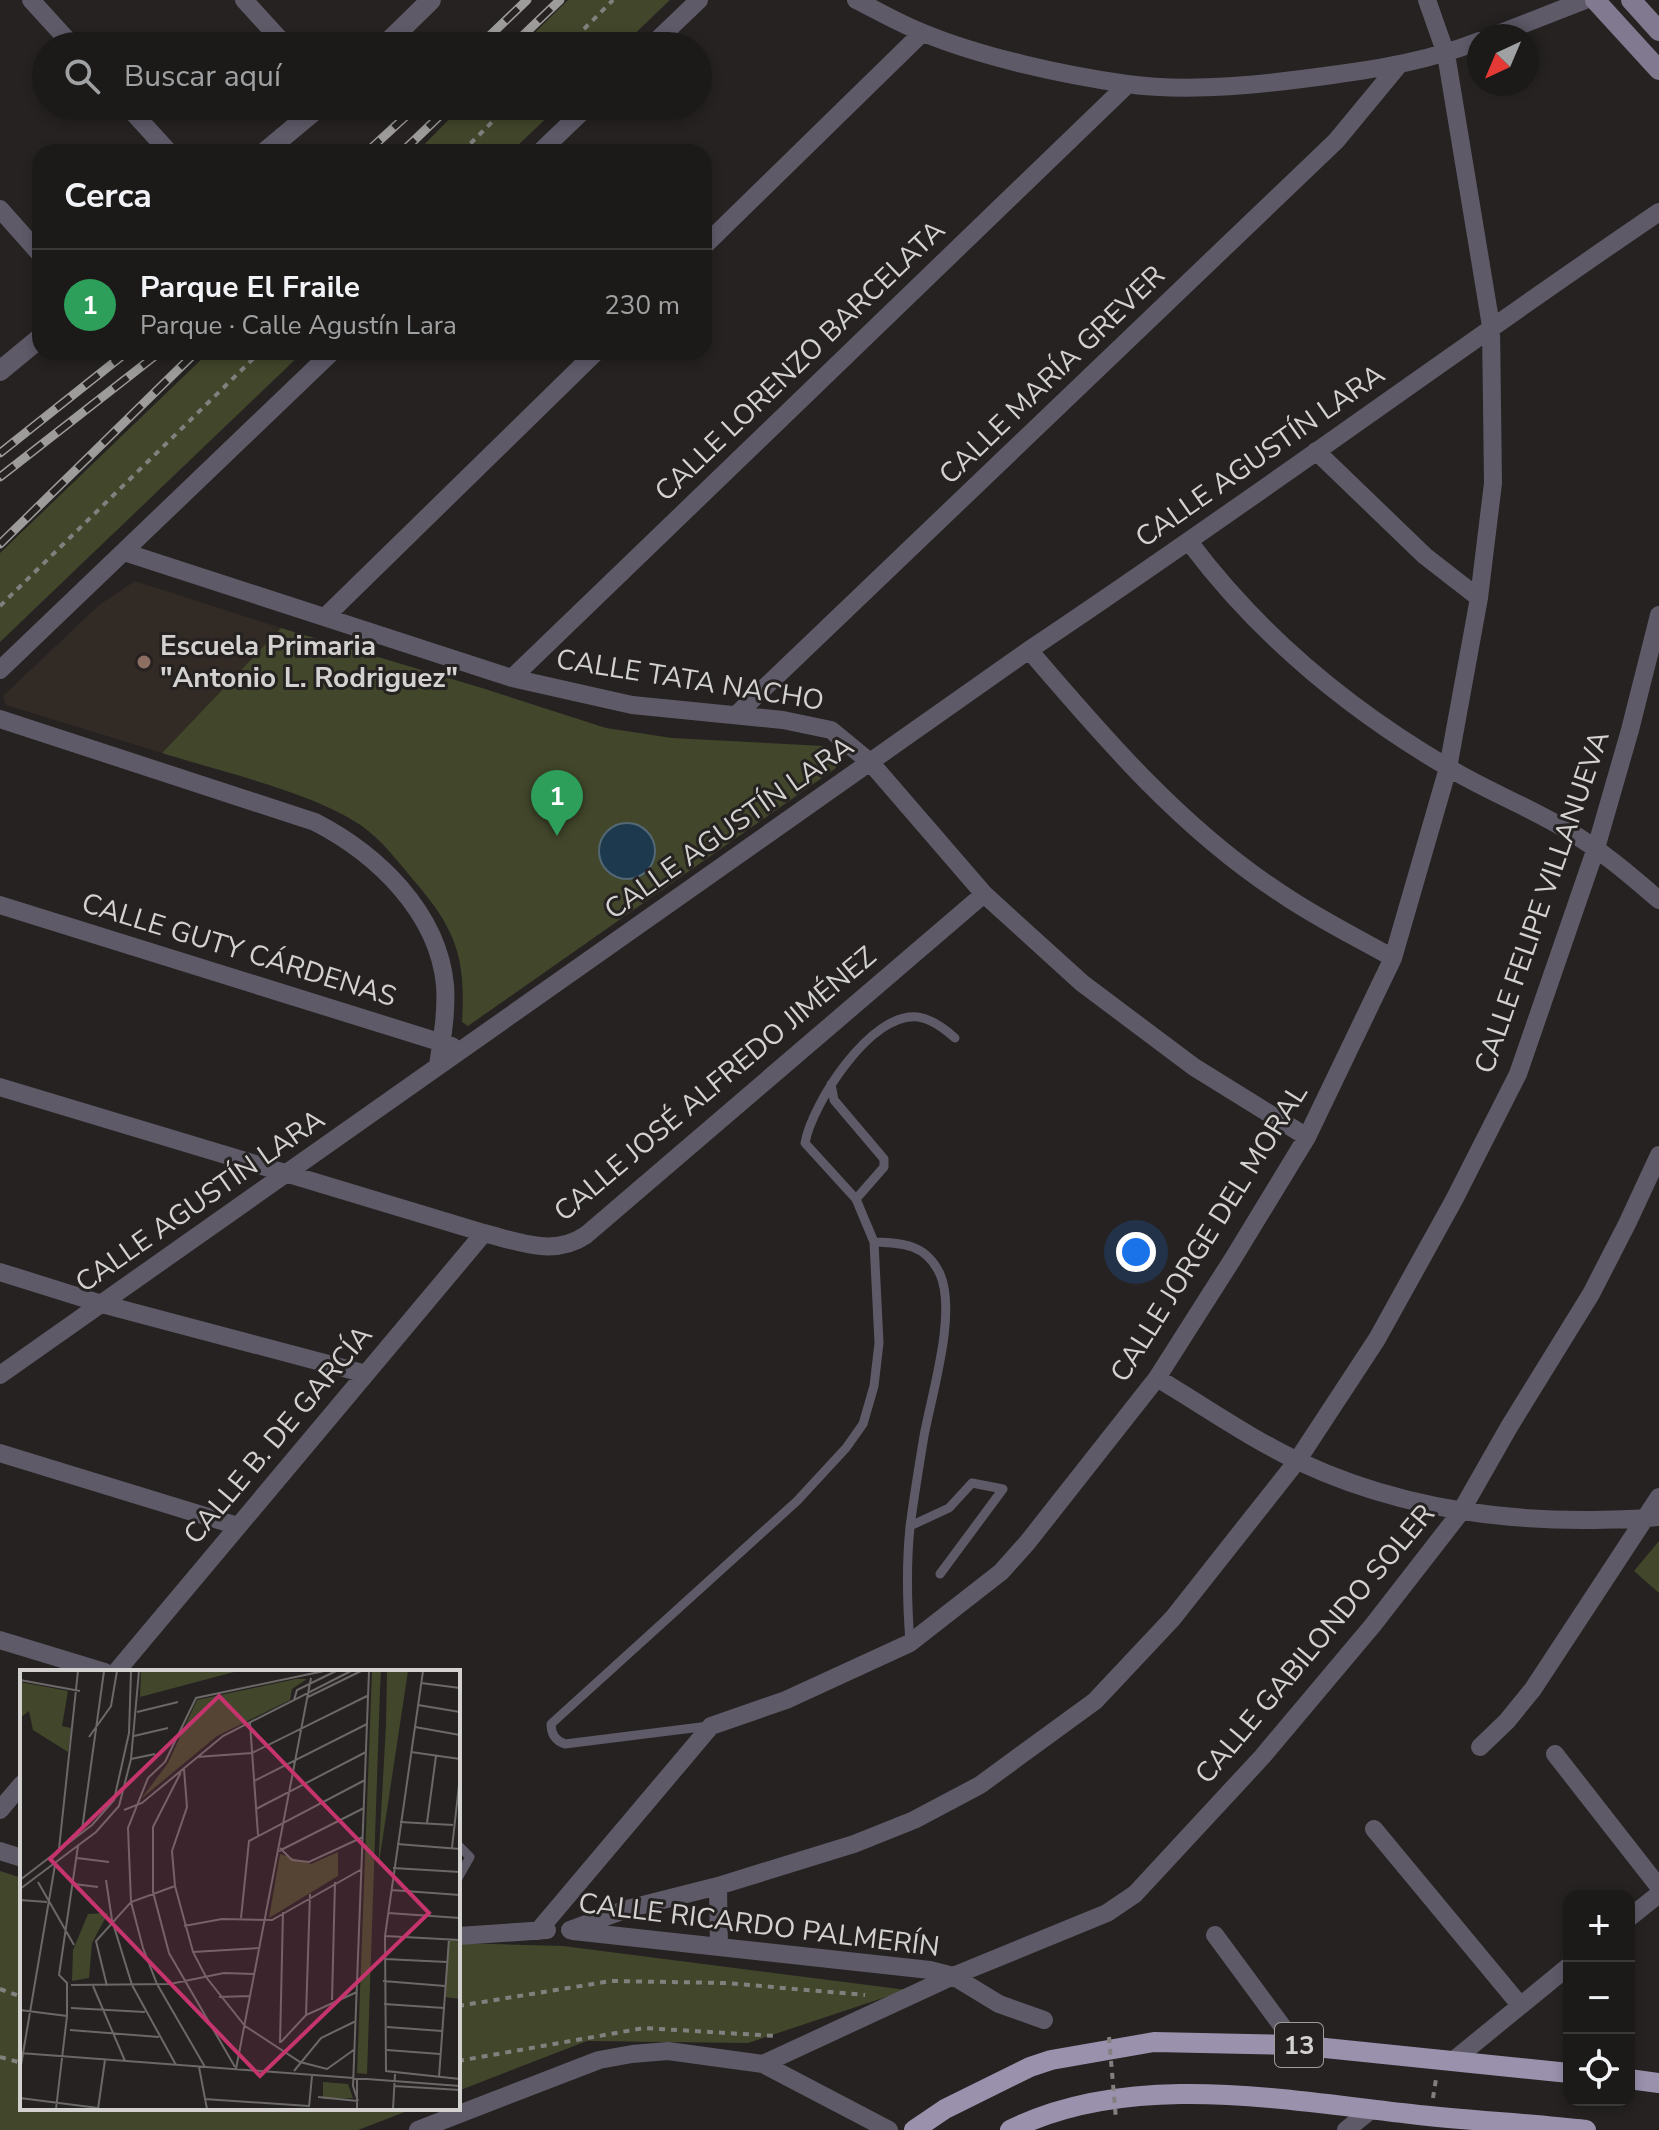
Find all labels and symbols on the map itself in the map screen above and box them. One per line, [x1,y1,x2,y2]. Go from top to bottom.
north arrow [1467,24,1539,96]
street label: CALLE LORENZO BARCELATA [647,212,953,510]
street label: CALLE MARÍA GREVER [931,257,1173,493]
street label: CALLE AGUSTÍN LARA [1128,356,1392,556]
place label: Escuela Primaria "Antonio L. Rodriguez" [160,627,458,697]
street label: CALLE TATA NACHO [553,640,827,720]
marker: Escuela Primaria "Antonio L. Rodriguez" [135,653,153,671]
street label: CALLE FELIPE VILLANUEVA [1465,726,1619,1078]
street label: CALLE AGUSTÍN LARA [597,728,861,928]
pin: 1 [531,770,583,836]
street label: CALLE GUTY CÁRDENAS [77,884,401,1016]
street label: CALLE JOSÉ ALFREDO JIMÉNEZ [546,938,884,1230]
street label: CALLE JORGE DEL MORAL [1102,1077,1316,1389]
street label: CALLE AGUSTÍN LARA [68,1101,332,1301]
your location [1116,1232,1156,1272]
street label: CALLE B. DE GARCÍA [175,1317,381,1553]
street label: CALLE GABILONDO SOLER [1187,1496,1443,1792]
inset map [20,1670,460,2110]
street label: CALLE RICARDO PALMERÍN [576,1884,942,1966]
road number: 13 [1275,2023,1323,2067]

